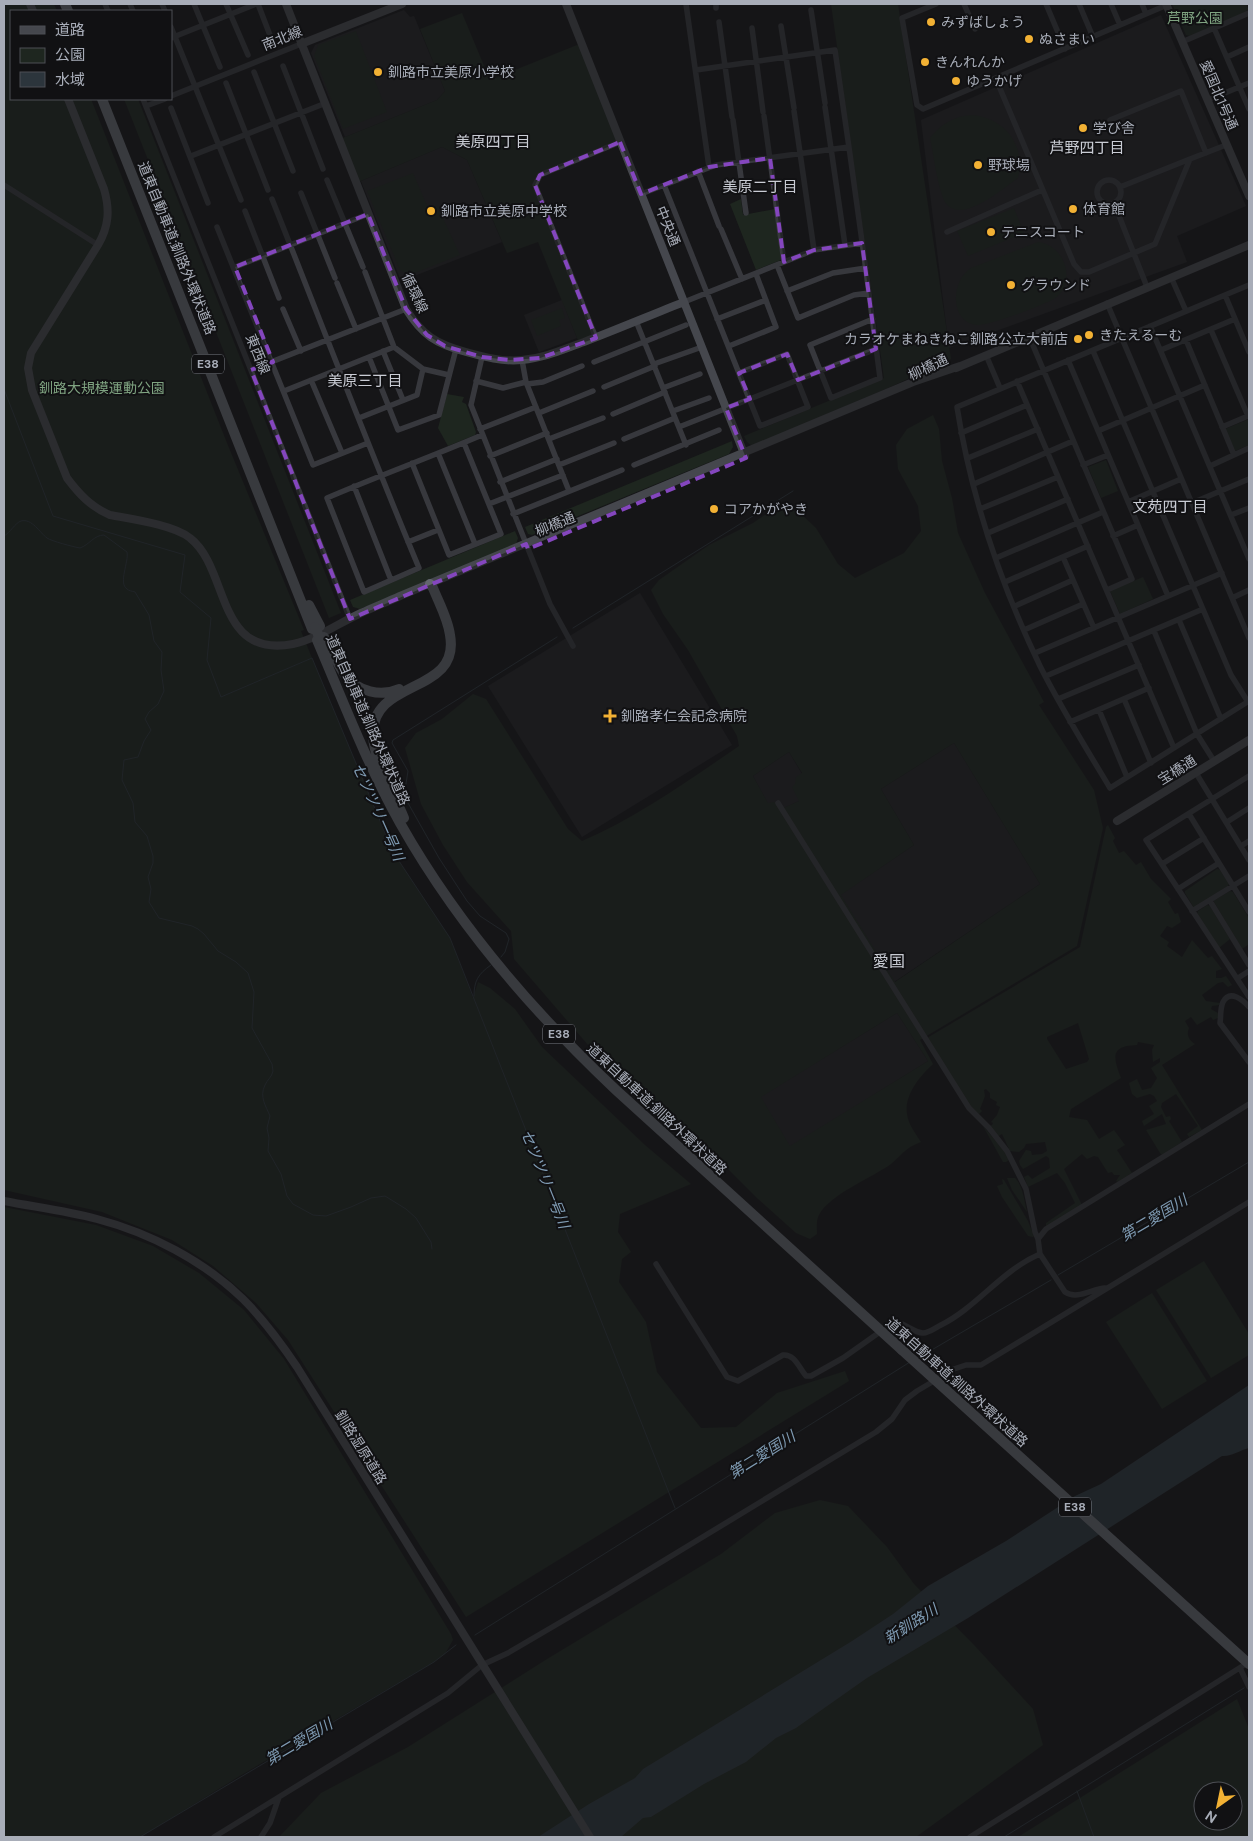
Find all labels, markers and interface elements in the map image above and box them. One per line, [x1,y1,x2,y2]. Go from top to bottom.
park label: 芦野公園 [1167,9,1223,27]
legend [10,10,172,100]
place label: みずばしょう [941,13,1025,31]
marker: みずばしょう [925,16,937,28]
text: 道路 [55,20,85,40]
street label: 南北線 [259,22,305,54]
place label: ぬさまい [1039,30,1095,48]
marker: ぬさまい [1023,33,1035,45]
text: 公園 [55,45,85,65]
place label: きんれんか [935,53,1005,71]
marker: きんれんか [919,56,931,68]
street label: 愛国北1号通 [1196,57,1242,133]
place label: 釧路市立美原小学校 [388,63,514,81]
marker: 釧路市立美原小学校 [372,66,384,78]
text: 水域 [55,70,85,90]
place label: ゆうかげ [966,72,1022,90]
marker: ゆうかげ [950,75,962,87]
place label: 学び舎 [1093,119,1135,137]
marker: 学び舎 [1077,122,1089,134]
district label: 美原四丁目 [455,132,531,152]
district label: 芦野四丁目 [1049,138,1125,158]
place label: 野球場 [988,156,1030,174]
street label: 道東自動車道;釧路外環状道路 [134,159,220,337]
marker: 野球場 [972,159,984,171]
district label: 美原二丁目 [722,177,798,197]
place label: 体育館 [1083,200,1125,218]
place label: 釧路市立美原中学校 [441,202,567,220]
street label: 中央通 [652,203,684,249]
marker: 体育館 [1067,203,1079,215]
marker: 釧路市立美原中学校 [425,205,437,217]
place label: テニスコート [1001,223,1085,241]
marker: テニスコート [985,226,997,238]
street label: 循環線 [398,270,432,316]
place label: グラウンド [1021,276,1091,294]
marker: グラウンド [1005,279,1017,291]
place label: きたえるーむ [1099,326,1183,344]
marker: きたえるーむ [1083,329,1095,341]
place label: カラオケまねきねこ釧路公立大前店 [844,330,1068,348]
street label: 東西線 [242,331,274,377]
marker: カラオケまねきねこ釧路公立大前店 [1072,333,1084,345]
street label: 柳橋通 [905,350,951,384]
road number: E38 [192,354,224,374]
district label: 美原三丁目 [327,371,403,391]
park label: 釧路大規模運動公園 [39,379,165,397]
district label: 文苑四丁目 [1132,497,1208,517]
place label: コアかがやき [724,500,808,518]
marker: コアかがやき [708,503,720,515]
street label: 柳橋通 [532,508,578,540]
street label: 道東自動車道;釧路外環状道路 [322,632,414,808]
place label: 釧路孝仁会記念病院 [621,707,747,725]
marker: 釧路孝仁会記念病院 [603,709,617,723]
street label: 宝橋通 [1154,751,1200,789]
water label: セツツリ一号川 [348,760,409,866]
district label: 愛国 [873,951,905,972]
road number: E38 [543,1024,575,1044]
street label: 道東自動車道;釧路外環状道路 [583,1039,731,1179]
water label: セツツリ一号川 [516,1127,575,1233]
water label: 第二愛国川 [1117,1189,1193,1246]
street label: 道東自動車道;釧路外環状道路 [882,1313,1032,1451]
street label: 釧路湿原道路 [331,1407,391,1487]
water label: 第二愛国川 [725,1426,801,1483]
road number: E38 [1059,1498,1091,1516]
water label: 新釧路川 [880,1599,943,1648]
water label: 第二愛国川 [262,1713,338,1770]
north arrow [1193,1781,1243,1831]
text: N [1202,1807,1220,1827]

